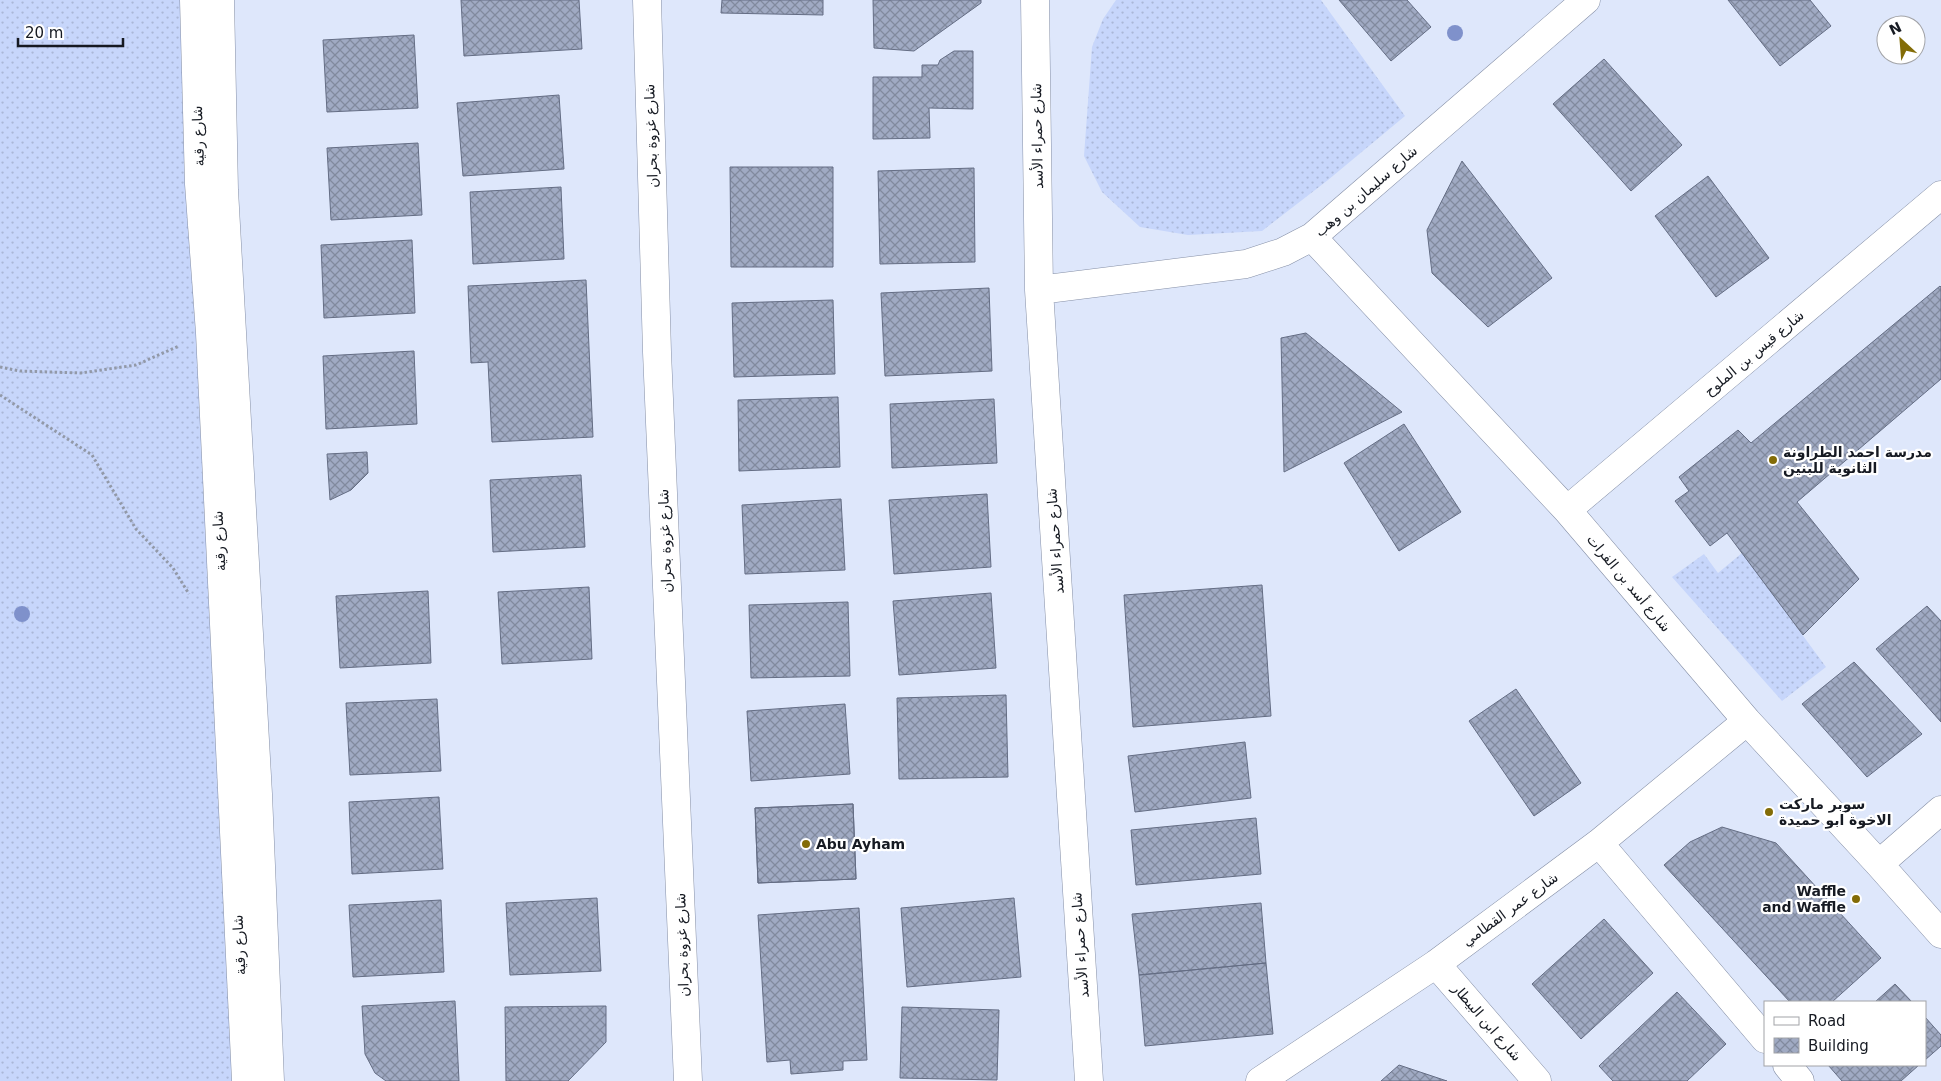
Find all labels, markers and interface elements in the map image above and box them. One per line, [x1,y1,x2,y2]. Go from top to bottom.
scale bar [18,15,122,47]
north arrow [1876,15,1926,65]
text: N [1887,19,1904,38]
text: 20 m [25,24,63,42]
street label: شارع حمراء الأسد [1027,83,1047,189]
street label: شارع غزوة بحران [641,84,662,188]
street label: شارع رقية [189,105,208,167]
street label: شارع سليمان بن وهب [1312,142,1421,240]
street label: شارع قيس بن الملوح [1701,307,1808,400]
place label: مدرسة احمد الطراونة الثانوية للبنين [1783,444,1932,477]
marker: مدرسة احمد الطراونة الثانوية للبنين [1767,454,1779,466]
street label: شارع حمراء الأسد [1042,488,1068,594]
street label: شارع غزوة بحران [655,489,676,593]
street label: شارع رقية [209,510,230,572]
street label: شارع أسد بن الفرات [1583,530,1675,636]
place label: سوبر ماركت الاخوة ابو حميدة [1779,796,1891,829]
marker: سوبر ماركت الاخوة ابو حميدة [1763,806,1775,818]
place label: Abu Ayham [816,836,905,852]
marker: Abu Ayham [800,838,812,850]
street label: شارع عمر القطامي [1459,869,1562,950]
place label: Waffle and Waffle [1762,883,1846,915]
street label: شارع حمراء الأسد [1067,892,1093,998]
street label: شارع غزوة بحران [672,893,693,997]
marker: Waffle and Waffle [1850,893,1862,905]
street label: شارع رقية [229,914,250,976]
street label: شارع ابن البيطار [1448,979,1525,1065]
legend [1764,1001,1926,1066]
text: Road [1808,1012,1846,1030]
text: Building [1808,1037,1869,1055]

